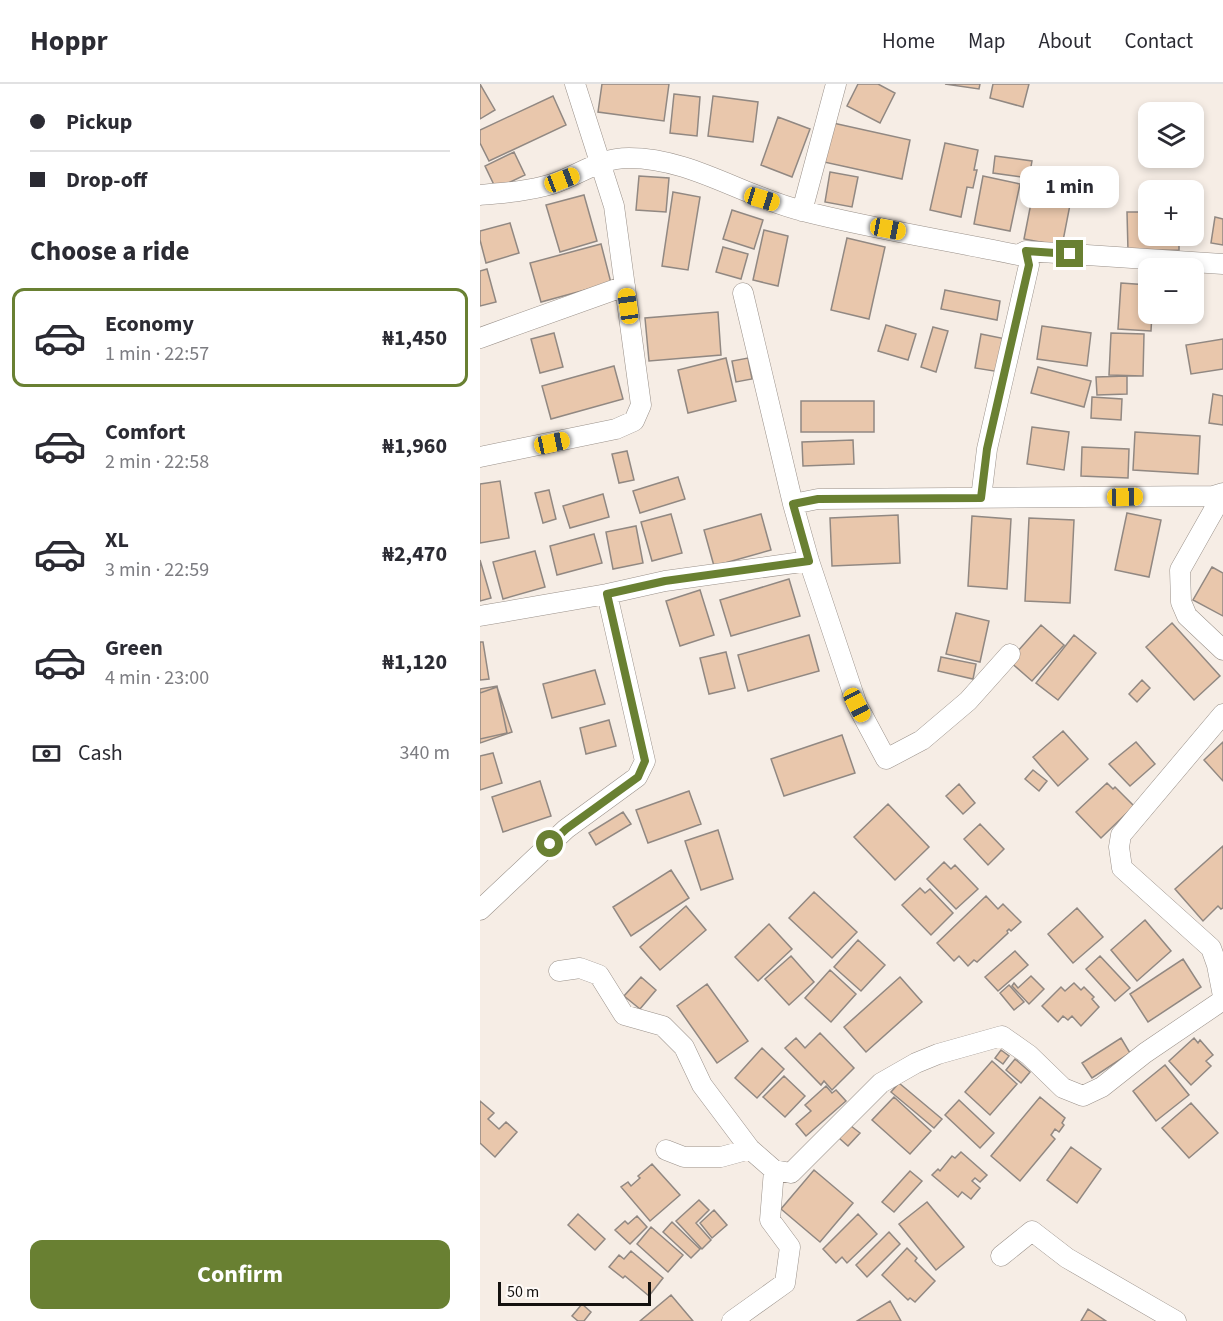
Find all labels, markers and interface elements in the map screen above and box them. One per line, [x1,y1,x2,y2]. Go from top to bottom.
text: Hoppr [30,21,108,61]
text: Home [882,26,935,56]
text: Map [968,26,1006,56]
text: About [1039,26,1091,56]
text: Contact [1124,26,1193,56]
map controls [1138,102,1204,324]
button: layers [1138,102,1204,168]
text: Pickup [66,106,132,138]
text: Drop-off [66,164,147,196]
car [542,165,582,195]
callout: 1 min [1020,167,1120,209]
text: 1 min [1045,173,1094,201]
button: + [1138,180,1204,246]
car [742,185,782,213]
car [869,217,907,241]
text: Choose a ride [30,232,190,271]
route end [1056,240,1083,267]
button: − [1138,258,1204,324]
car [617,287,639,325]
text: Economy [105,308,194,340]
icon: car [33,311,87,365]
text: ₦1,450 [382,322,447,354]
text: 1 min · 22:57 [105,340,209,368]
text: Comfort [105,416,186,448]
icon: car [33,419,87,473]
text: ₦1,960 [382,430,447,462]
car [533,430,571,456]
text: 2 min · 22:58 [105,448,209,476]
car [1107,488,1143,506]
text: XL [105,524,129,556]
icon: car [33,527,87,581]
text: ₦2,470 [382,538,447,570]
text: 3 min · 22:59 [105,556,209,584]
text: Green [105,632,163,664]
icon: car [33,635,87,689]
text: ₦1,120 [382,646,447,678]
text: 4 min · 23:00 [105,664,209,692]
car [841,685,873,725]
icon: cash [30,737,63,770]
text: Cash [78,737,123,769]
text: 340 m [400,739,450,767]
route start [536,830,563,857]
button: Confirm [30,1240,450,1309]
scale bar [498,1279,651,1306]
text: 50 m [507,1281,539,1303]

